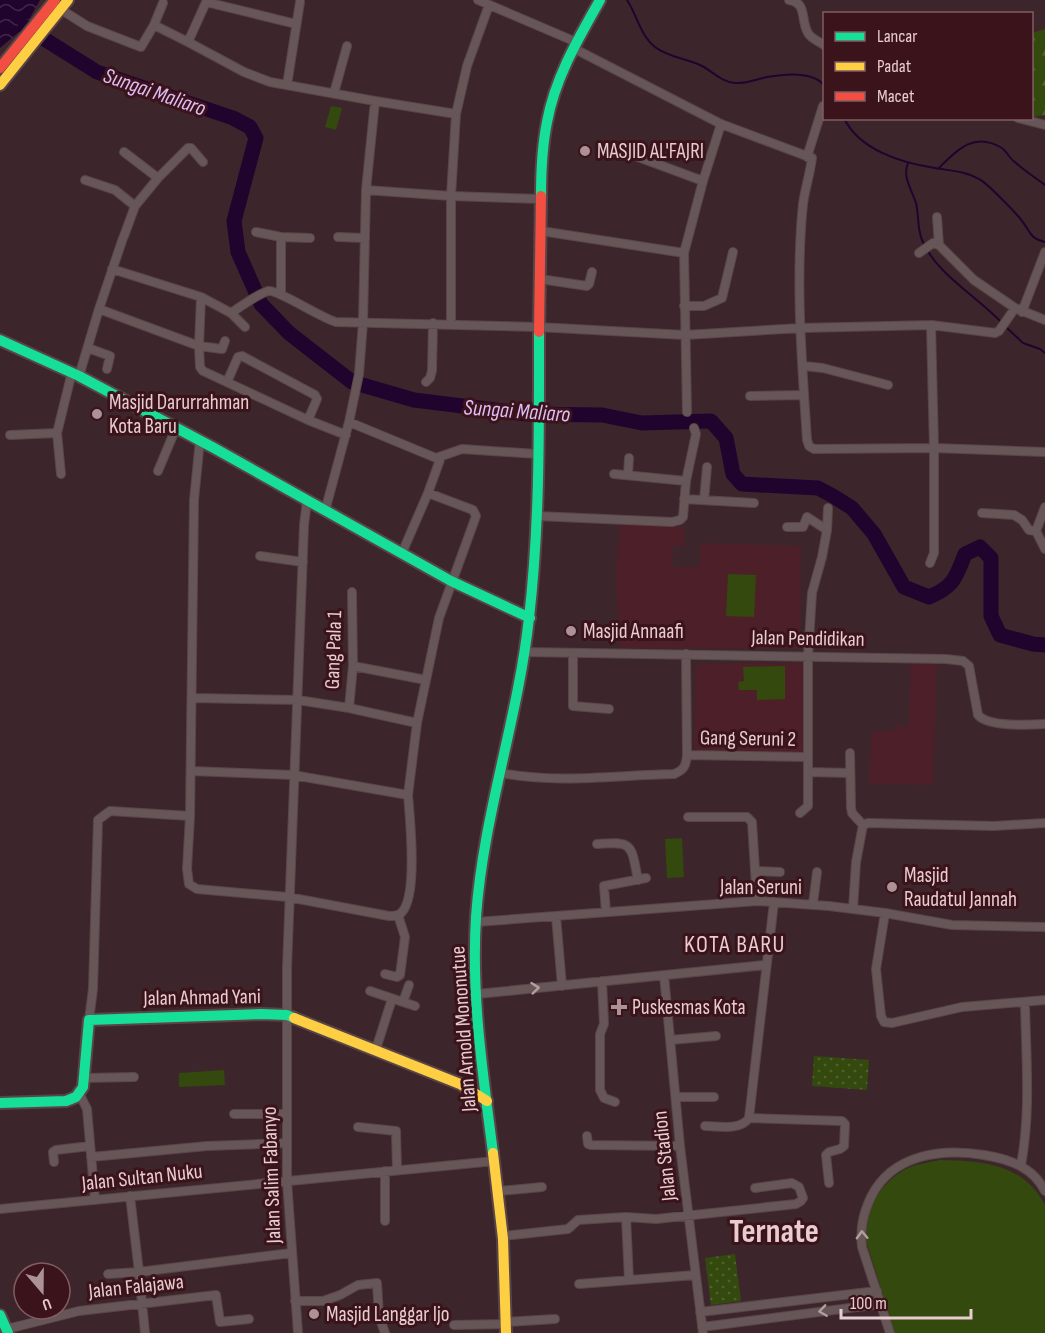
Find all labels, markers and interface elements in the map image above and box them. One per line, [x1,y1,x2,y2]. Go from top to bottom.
legend [823,12,1033,120]
text: Lancar [877,26,917,47]
text: Padat [877,56,912,77]
water label: Sungai Maliaro [100,62,209,123]
text: Macet [877,86,915,107]
place label: MASJID AL'FAJRI [597,139,704,164]
marker: MASJID AL'FAJRI [578,144,592,158]
place label: Masjid Darurrahman Kota Baru [109,390,249,439]
water label: Sungai Maliaro [463,394,571,429]
marker: Masjid Darurrahman Kota Baru [90,407,104,421]
street label: Gang Pala 1 [320,610,347,690]
place label: Masjid Annaafi [583,619,684,644]
marker: Masjid Annaafi [564,624,578,638]
street label: Jalan Pendidikan [750,625,865,652]
street label: Gang Seruni 2 [700,725,796,752]
place label: Masjid Raudatul Jannah [904,863,1017,912]
street label: Jalan Seruni [719,875,802,900]
marker: Masjid Raudatul Jannah [885,880,899,894]
district label: KOTA BARU [684,930,786,959]
street label: Jalan Arnold Mononutue [445,945,482,1114]
one-way arrow [530,982,540,995]
street label: Jalan Ahmad Yani [142,984,261,1011]
place label: Puskesmas Kota [632,995,746,1020]
marker: Puskesmas Kota [610,998,628,1016]
street label: Jalan Salim Fabanyo [257,1106,286,1245]
street label: Jalan Stadion [647,1110,682,1203]
street label: Jalan Sultan Nuku [79,1159,204,1196]
district label: Ternate [729,1212,819,1252]
one-way arrow [855,1230,868,1239]
north arrow [12,1261,72,1321]
street label: Jalan Falajawa [86,1269,185,1304]
scale bar [841,1282,972,1320]
text: U [39,1293,54,1314]
text: 100 m [850,1293,887,1314]
place label: Masjid Langgar Ijo [326,1302,449,1327]
one-way arrow [818,1304,827,1316]
marker: Masjid Langgar Ijo [307,1307,321,1321]

